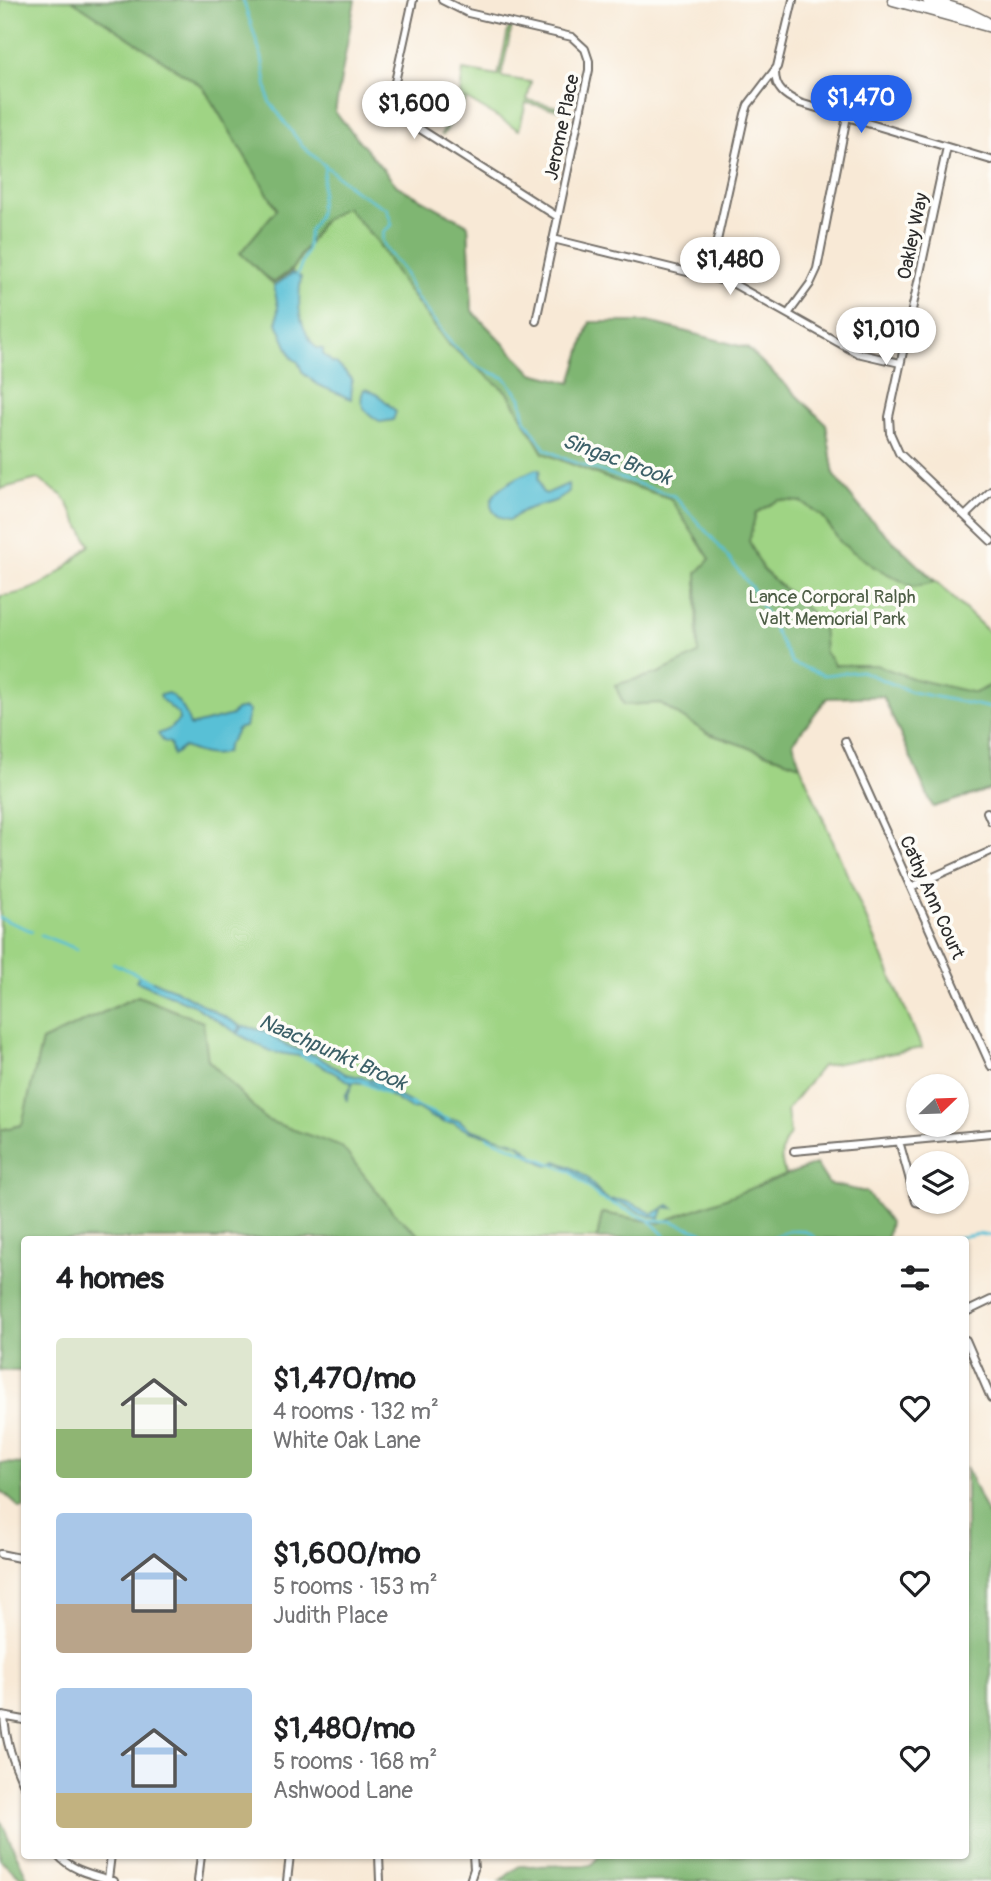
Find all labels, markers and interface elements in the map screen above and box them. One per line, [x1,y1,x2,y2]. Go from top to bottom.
street label: Jerome Place [539,71,585,182]
pin: $1,470 [804,76,918,135]
pin: $1,600 [357,82,471,141]
text: $1,470 [827,83,895,112]
text: $1,600 [378,89,450,118]
street label: Oakley Way [892,191,934,282]
pin: $1,480 [673,238,787,297]
text: $1,480 [696,245,764,274]
pin: $1,010 [829,308,943,367]
text: $1,010 [852,315,920,344]
water label: Singac Brook [559,427,677,492]
park label: Lance Corporal Ralph Valt Memorial Park [748,585,916,631]
street label: Cathy Ann Court [894,832,970,963]
water label: Naachpunkt Brook [255,1008,413,1098]
north arrow [906,1074,970,1138]
map controls [906,1074,969,1214]
button: layers [906,1151,969,1214]
icon: filters [896,1259,934,1297]
text: 4 homes [56,1260,164,1297]
text: $1,470/mo [273,1360,416,1397]
icon: home [112,1366,196,1450]
icon: heart [896,1389,934,1427]
text: 4 rooms · 132 m² [273,1397,439,1426]
text: White Oak Lane [273,1426,421,1455]
text: $1,600/mo [273,1535,421,1572]
icon: home [112,1541,196,1625]
icon: heart [896,1564,934,1602]
text: 5 rooms · 153 m² [273,1572,438,1601]
text: Judith Place [273,1601,388,1630]
text: $1,480/mo [273,1710,415,1747]
icon: home [112,1716,196,1800]
icon: heart [896,1739,934,1777]
text: 5 rooms · 168 m² [273,1747,437,1776]
text: Ashwood Lane [273,1776,413,1805]

